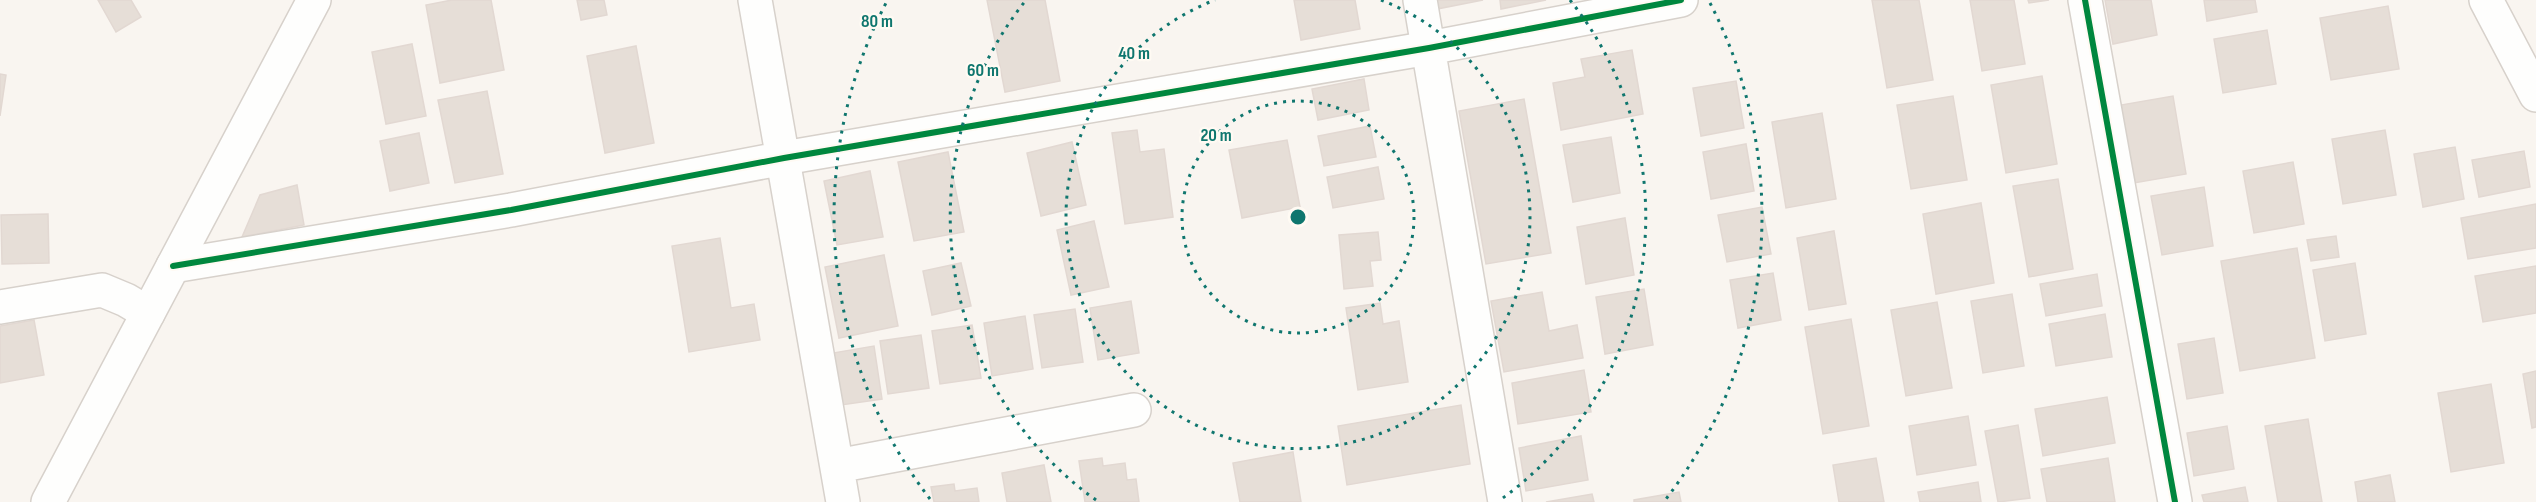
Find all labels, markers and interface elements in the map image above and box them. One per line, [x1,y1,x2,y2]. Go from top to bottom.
text: 80 m [861,11,893,32]
text: 40 m [1118,43,1150,64]
text: 60 m [967,60,999,81]
text: 20 m [1200,125,1232,146]
centre of rings [1288,207,1308,227]

